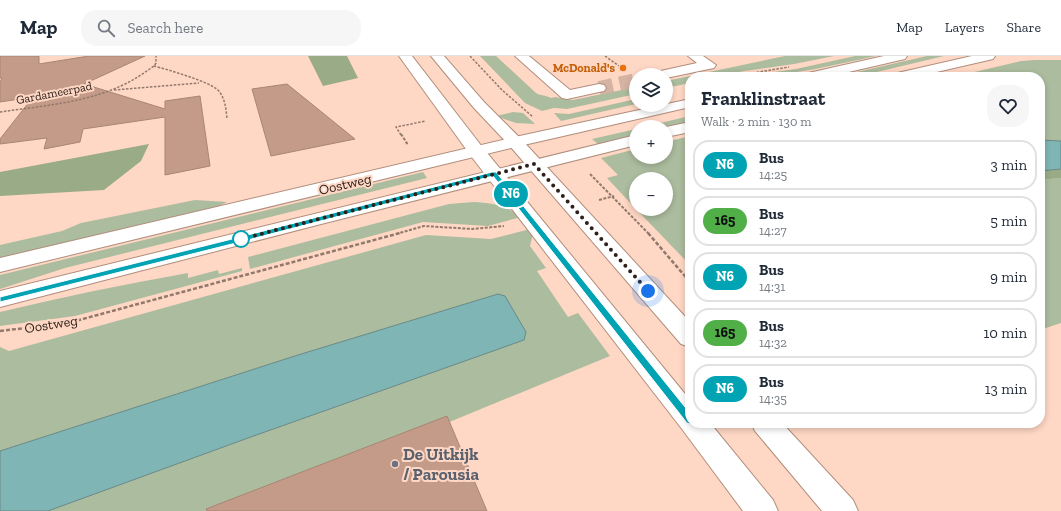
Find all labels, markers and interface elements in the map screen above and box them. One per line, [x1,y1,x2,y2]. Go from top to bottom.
search box [81,10,361,46]
text: Map [20,16,57,39]
icon: search [95,17,117,39]
text: Search here [127,19,203,37]
text: Map [896,19,923,36]
text: Layers [945,19,984,36]
text: Share [1006,19,1041,36]
place label: McDonald's [553,61,615,75]
marker: McDonald's [618,63,628,73]
map controls [629,68,673,216]
button: layers [629,68,673,112]
street label: Gardameerpad [15,79,94,107]
button: heart [987,85,1029,127]
text: Franklinstraat [701,87,825,110]
text: Walk · 2 min · 130 m [701,114,812,129]
button: + [629,120,673,164]
text: Bus [759,149,784,167]
text: N6 [716,156,734,173]
text: 3 min [991,156,1027,174]
text: 14:25 [759,167,787,182]
street label: Oostweg [317,170,373,199]
button: − [629,172,673,216]
line badge: N6 [493,181,529,207]
text: N6 [502,185,520,202]
text: Bus [759,205,784,223]
text: 165 [715,212,735,229]
text: 5 min [990,212,1027,230]
text: 14:27 [759,223,787,238]
unlabelled marker [232,230,250,248]
text: Bus [759,261,784,279]
text: N6 [716,268,734,285]
text: 9 min [990,268,1027,286]
text: 14:31 [759,279,785,294]
your location [638,281,658,301]
street label: Oostweg [23,312,79,337]
text: Bus [759,317,784,335]
text: 165 [715,324,735,341]
text: 10 min [983,324,1027,342]
text: 14:32 [759,335,787,350]
text: Bus [759,373,784,391]
text: N6 [716,380,734,397]
text: 13 min [985,380,1027,398]
text: 14:35 [759,391,787,406]
place label: De Uitkijk / Parousia [403,444,479,484]
marker: De Uitkijk / Parousia [390,459,400,469]

